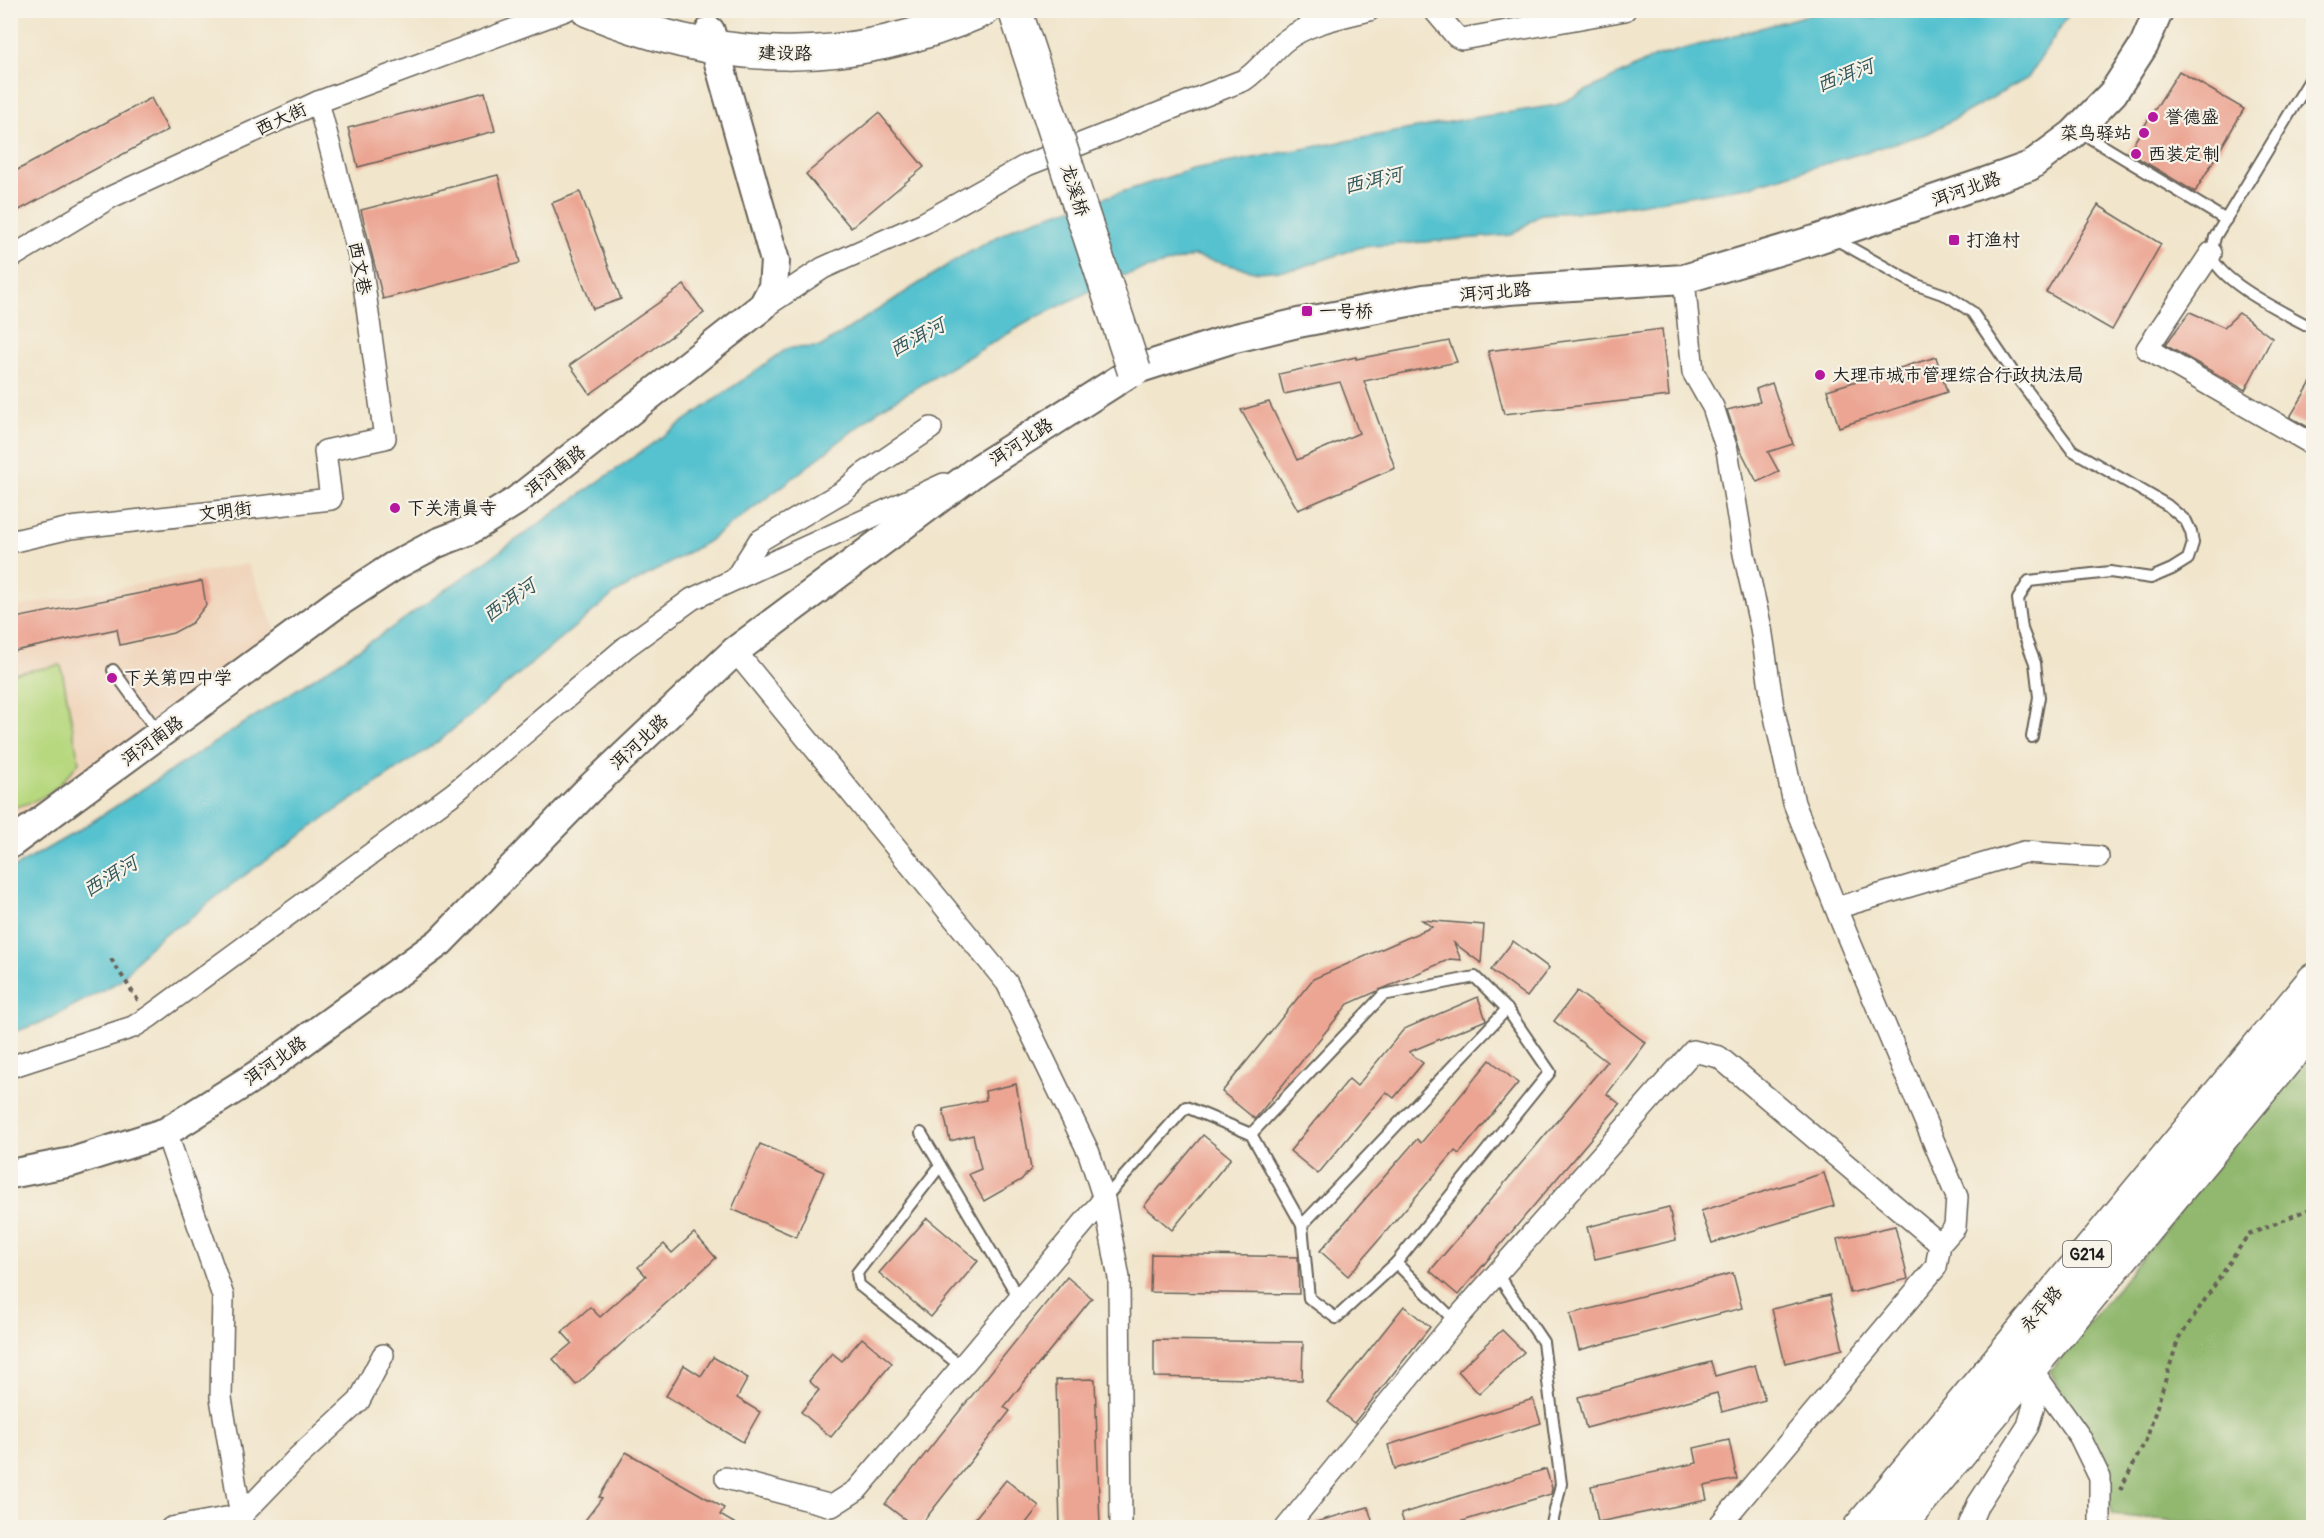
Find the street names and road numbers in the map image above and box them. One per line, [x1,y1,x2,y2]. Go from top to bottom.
street label: 建设路 [758,42,812,65]
street label: 西大街 [252,98,311,141]
street label: 龙溪桥 [1055,161,1094,219]
street label: 洱河北路 [1928,167,2004,212]
street label: 西文巷 [343,239,376,297]
street label: 洱河北路 [1458,278,1532,307]
street label: 洱河北路 [985,413,1058,472]
street label: 洱河南路 [520,440,591,503]
street label: 文明街 [197,497,253,526]
street label: 洱河北路 [605,709,674,775]
street label: 洱河南路 [116,711,188,772]
street label: 洱河北路 [239,1031,311,1091]
road number: G214 [2063,1241,2111,1267]
street label: 永平路 [2015,1281,2068,1337]

